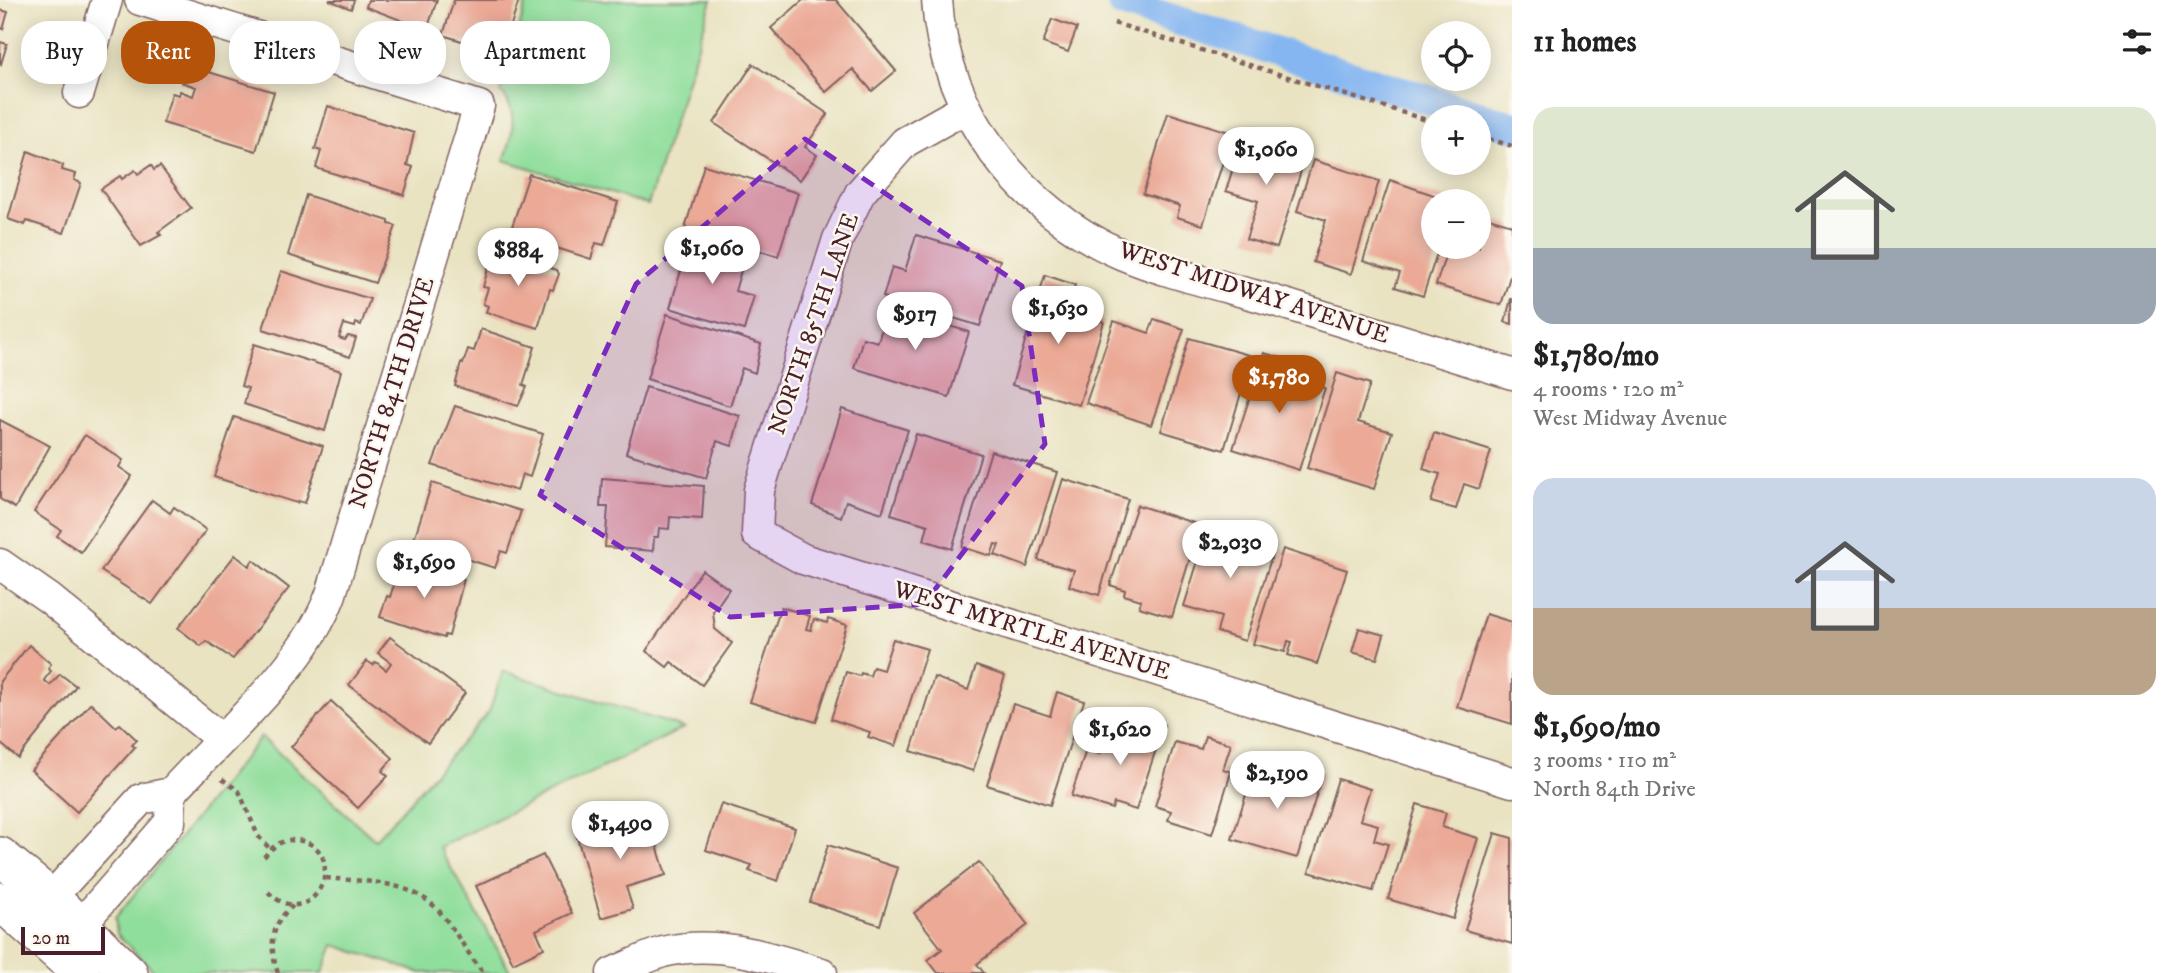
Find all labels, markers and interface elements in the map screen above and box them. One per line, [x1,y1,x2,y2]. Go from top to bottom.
chip: Buy [21,21,107,84]
chip: Rent [121,21,215,84]
chip: Filters [229,21,340,84]
chip: New [354,21,446,84]
chip: Apartment [460,21,610,84]
map controls [1421,21,1491,259]
button: locate [1421,21,1491,91]
icon: filters [2118,23,2156,61]
text: 11 homes [1533,24,1637,61]
button: + [1421,105,1491,175]
pin: $1,060 [1209,128,1323,187]
text: $1,060 [1234,135,1298,164]
icon: home [1782,152,1908,278]
button: − [1421,189,1491,259]
street label: NORTH 85TH LANE [762,209,866,439]
pin: $1,060 [655,226,769,286]
pin: $884 [477,229,559,288]
text: $1,060 [680,234,744,263]
street label: WEST MIDWAY AVENUE [1114,235,1393,351]
text: $884 [494,236,542,265]
street label: NORTH 84TH DRIVE [342,274,442,512]
pin: $1,630 [1001,286,1115,346]
pin: $917 [874,292,956,352]
text: $1,630 [1028,294,1088,323]
text: $917 [893,300,937,329]
text: $1,780/mo [1533,338,1659,375]
pin: $1,780 [1222,356,1336,415]
text: $1,780 [1248,363,1310,392]
text: 4 rooms · 120 m² [1533,375,1684,404]
text: West Midway Avenue [1533,404,1727,433]
pin: $2,030 [1173,520,1287,580]
icon: home [1782,523,1908,649]
text: $2,030 [1198,528,1262,557]
pin: $1,690 [367,540,481,600]
text: $1,690 [392,548,456,577]
street label: WEST MYRTLE AVENUE [889,574,1174,687]
pin: $1,620 [1063,708,1177,767]
text: $1,690/mo [1533,709,1660,746]
text: $1,620 [1089,715,1151,744]
text: 3 rooms · 110 m² [1533,746,1676,775]
pin: $2,190 [1220,752,1334,811]
text: $2,190 [1246,759,1308,788]
text: North 84th Drive [1533,775,1696,804]
pin: $1,490 [563,802,677,861]
text: $1,490 [588,809,652,838]
scale bar [21,924,105,956]
text: 20 m [32,927,70,950]

